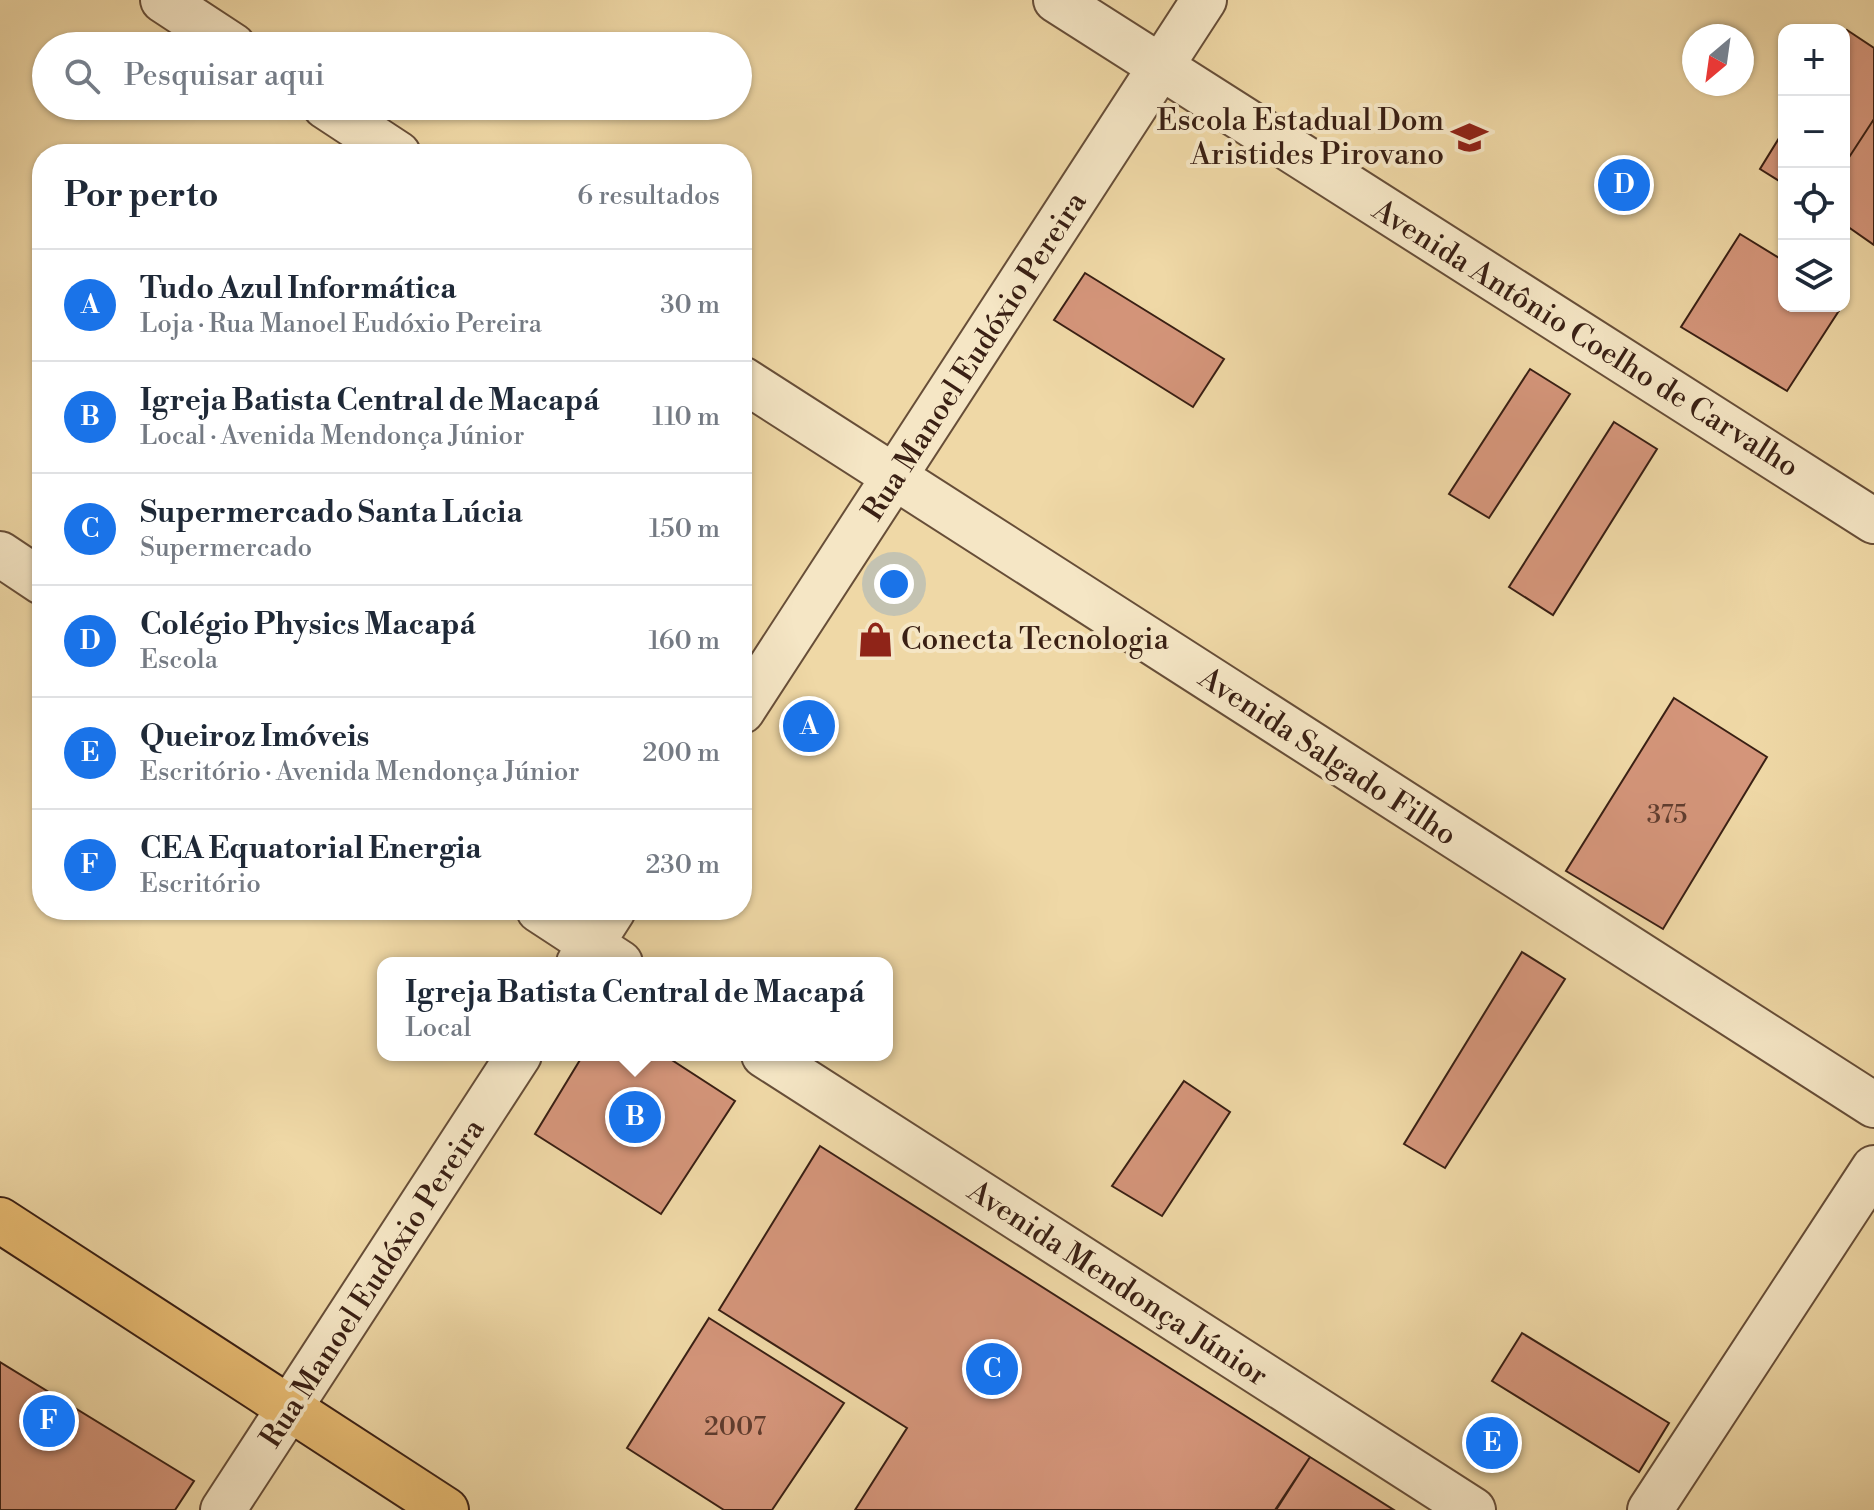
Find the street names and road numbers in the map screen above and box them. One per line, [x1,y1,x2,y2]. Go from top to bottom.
street label: Rua Manoel Eudóxio Pereira [854,184,1096,528]
street label: Avenida Antônio Coelho de Carvalho [1364,191,1806,486]
street label: Avenida Salgado Filho [1191,659,1464,854]
street label: Rua Manoel Eudóxio Pereira [252,1111,494,1455]
street label: Avenida Mendonça Júnior [959,1172,1275,1395]

